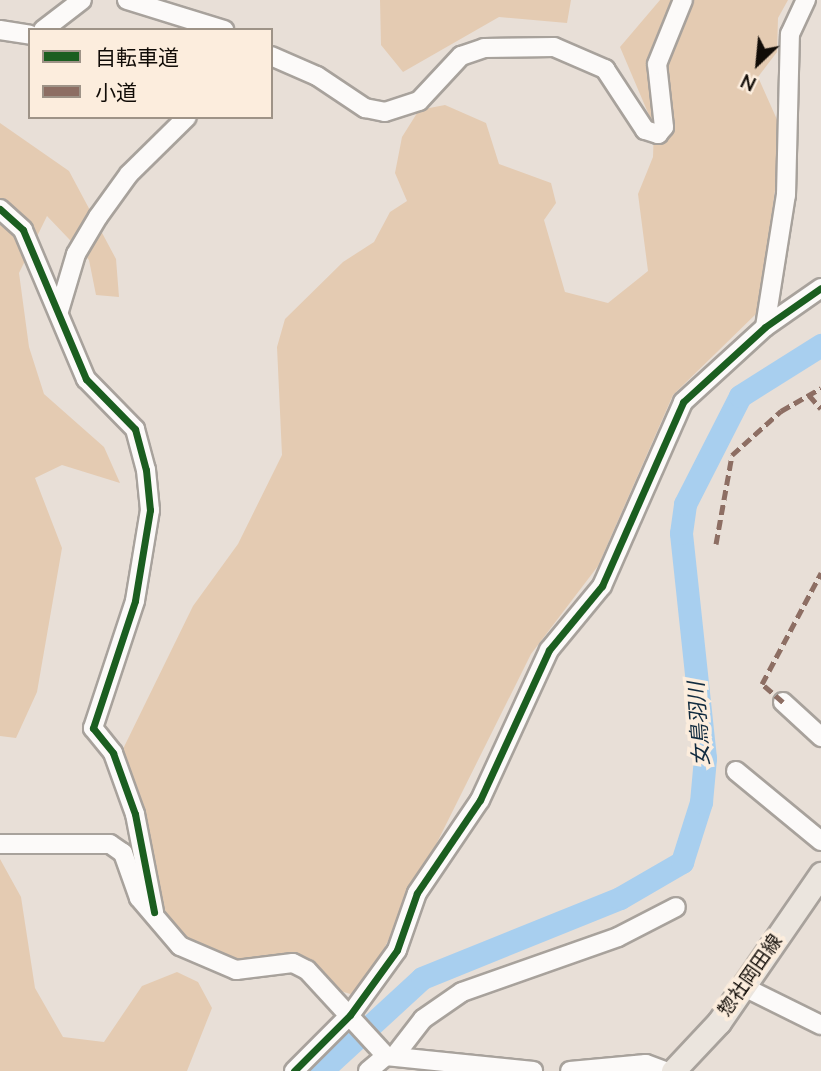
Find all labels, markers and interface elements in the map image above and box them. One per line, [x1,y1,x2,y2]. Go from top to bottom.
legend [28,28,273,119]
north arrow [723,28,793,98]
text: 自転車道 [95,44,179,72]
text: N [737,67,761,97]
text: 小道 [95,79,137,107]
water label: 女鳥羽川 [684,681,714,767]
street label: 惣社岡田線 [714,931,788,1021]

